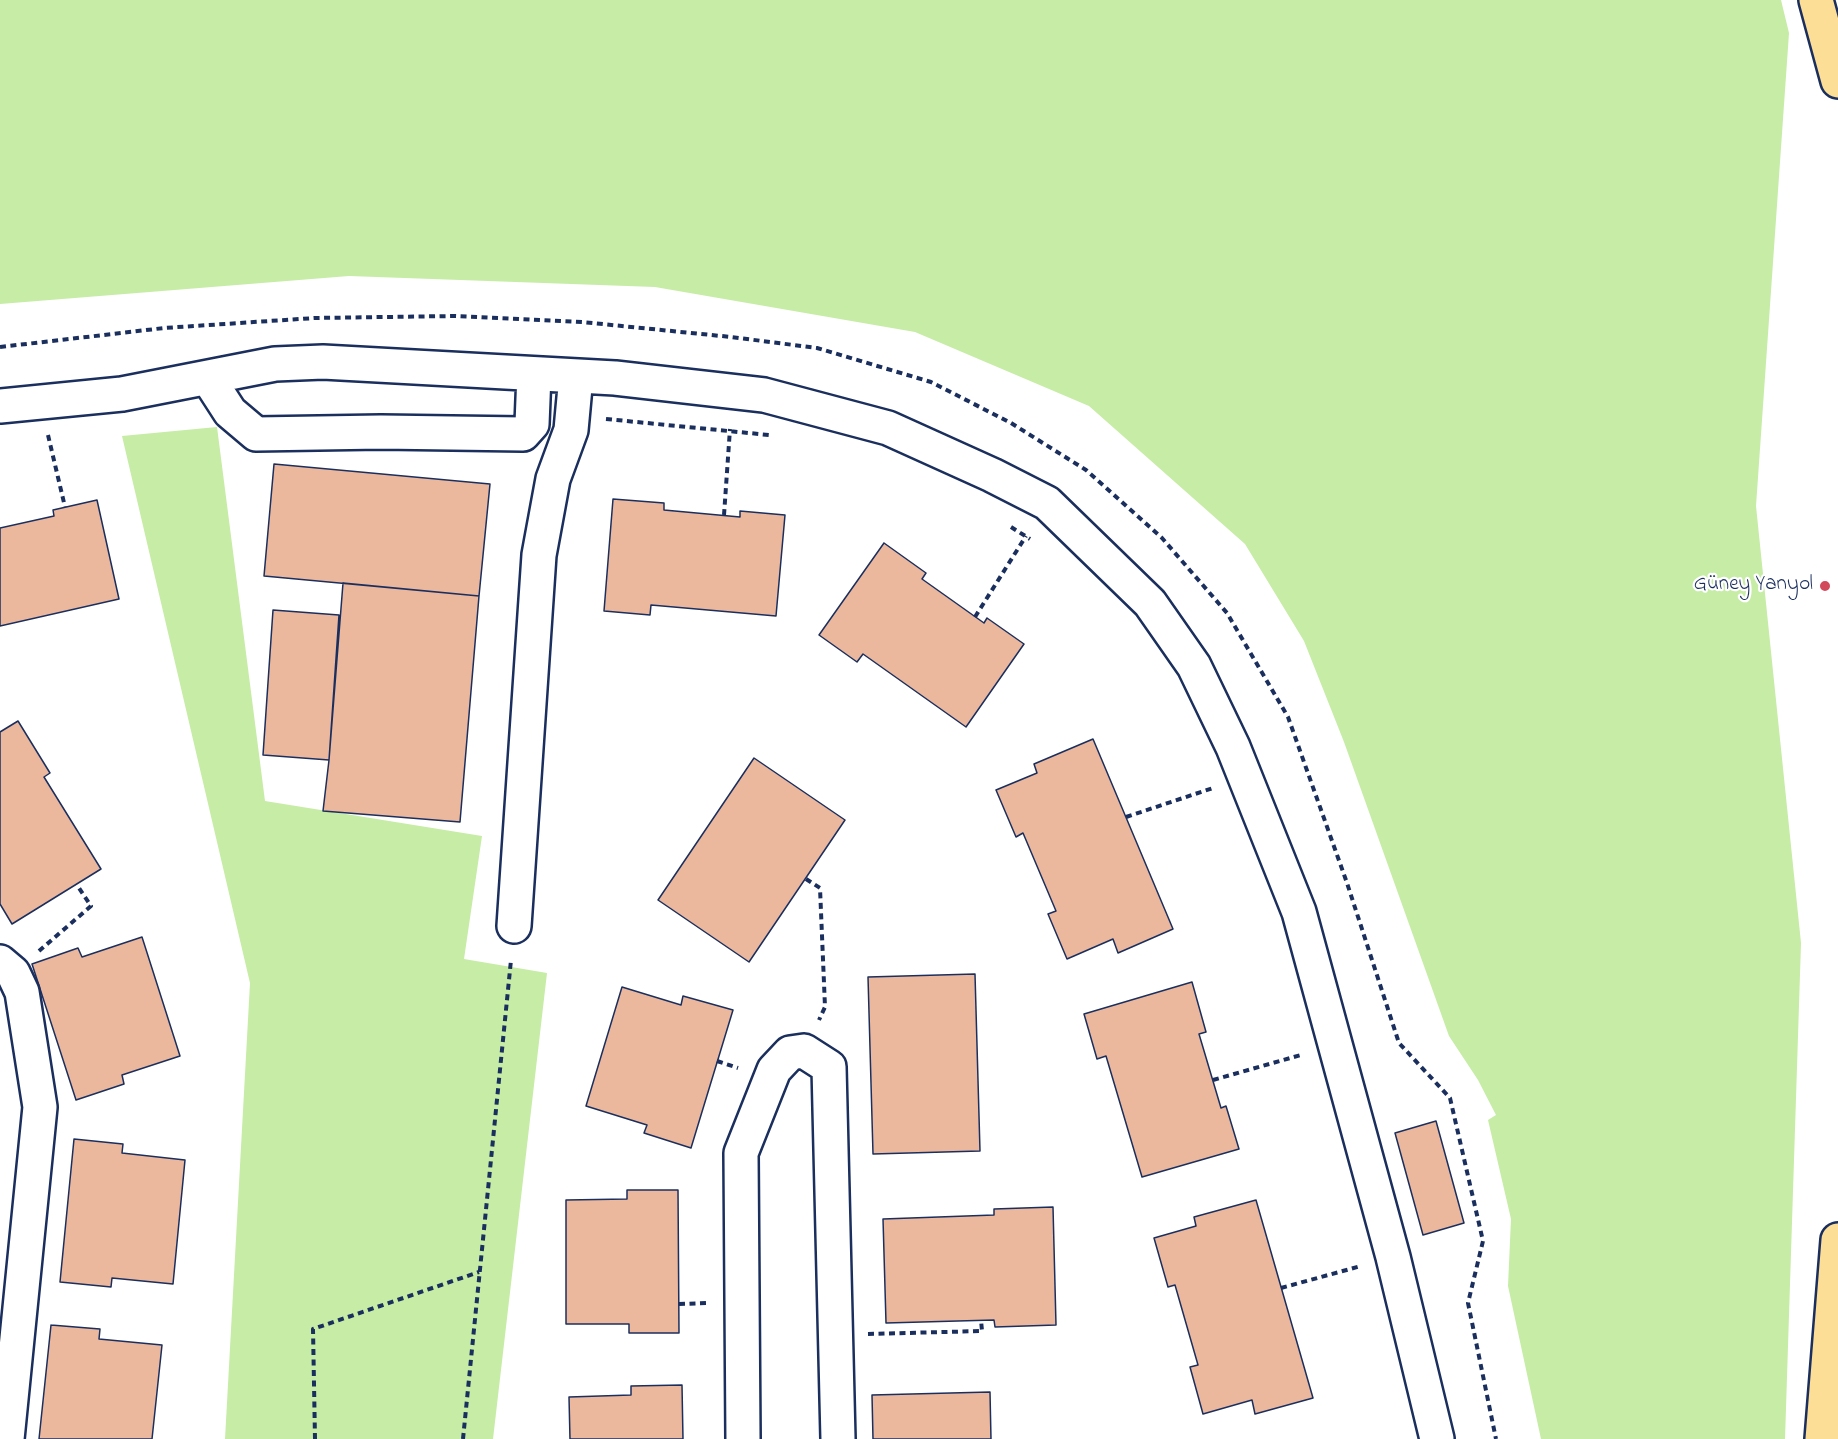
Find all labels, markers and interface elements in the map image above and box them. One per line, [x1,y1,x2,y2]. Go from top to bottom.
place label: Güney Yanyol [1694,573,1813,599]
marker: Güney Yanyol [1818,579,1832,593]

